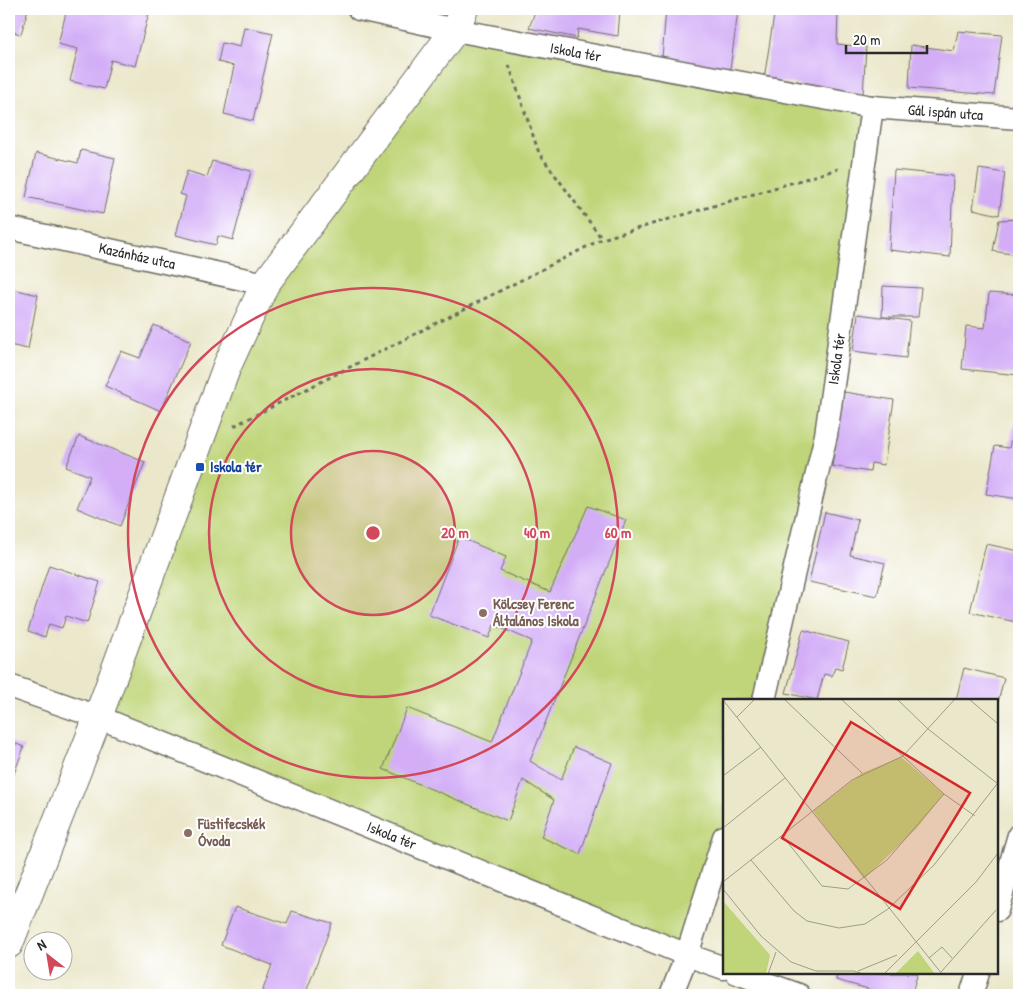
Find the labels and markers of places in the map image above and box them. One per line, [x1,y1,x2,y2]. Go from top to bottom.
place label: Iskola tér [210,456,262,477]
marker: Iskola tér [194,461,206,473]
centre of rings [364,524,382,542]
place label: Kölcsey Ferenc Általános Iskola [493,593,579,631]
marker: Kölcsey Ferenc Általános Iskola [477,607,489,619]
place label: Füstifecskék Óvoda [197,813,266,851]
marker: Füstifecskék Óvoda [182,827,194,839]

